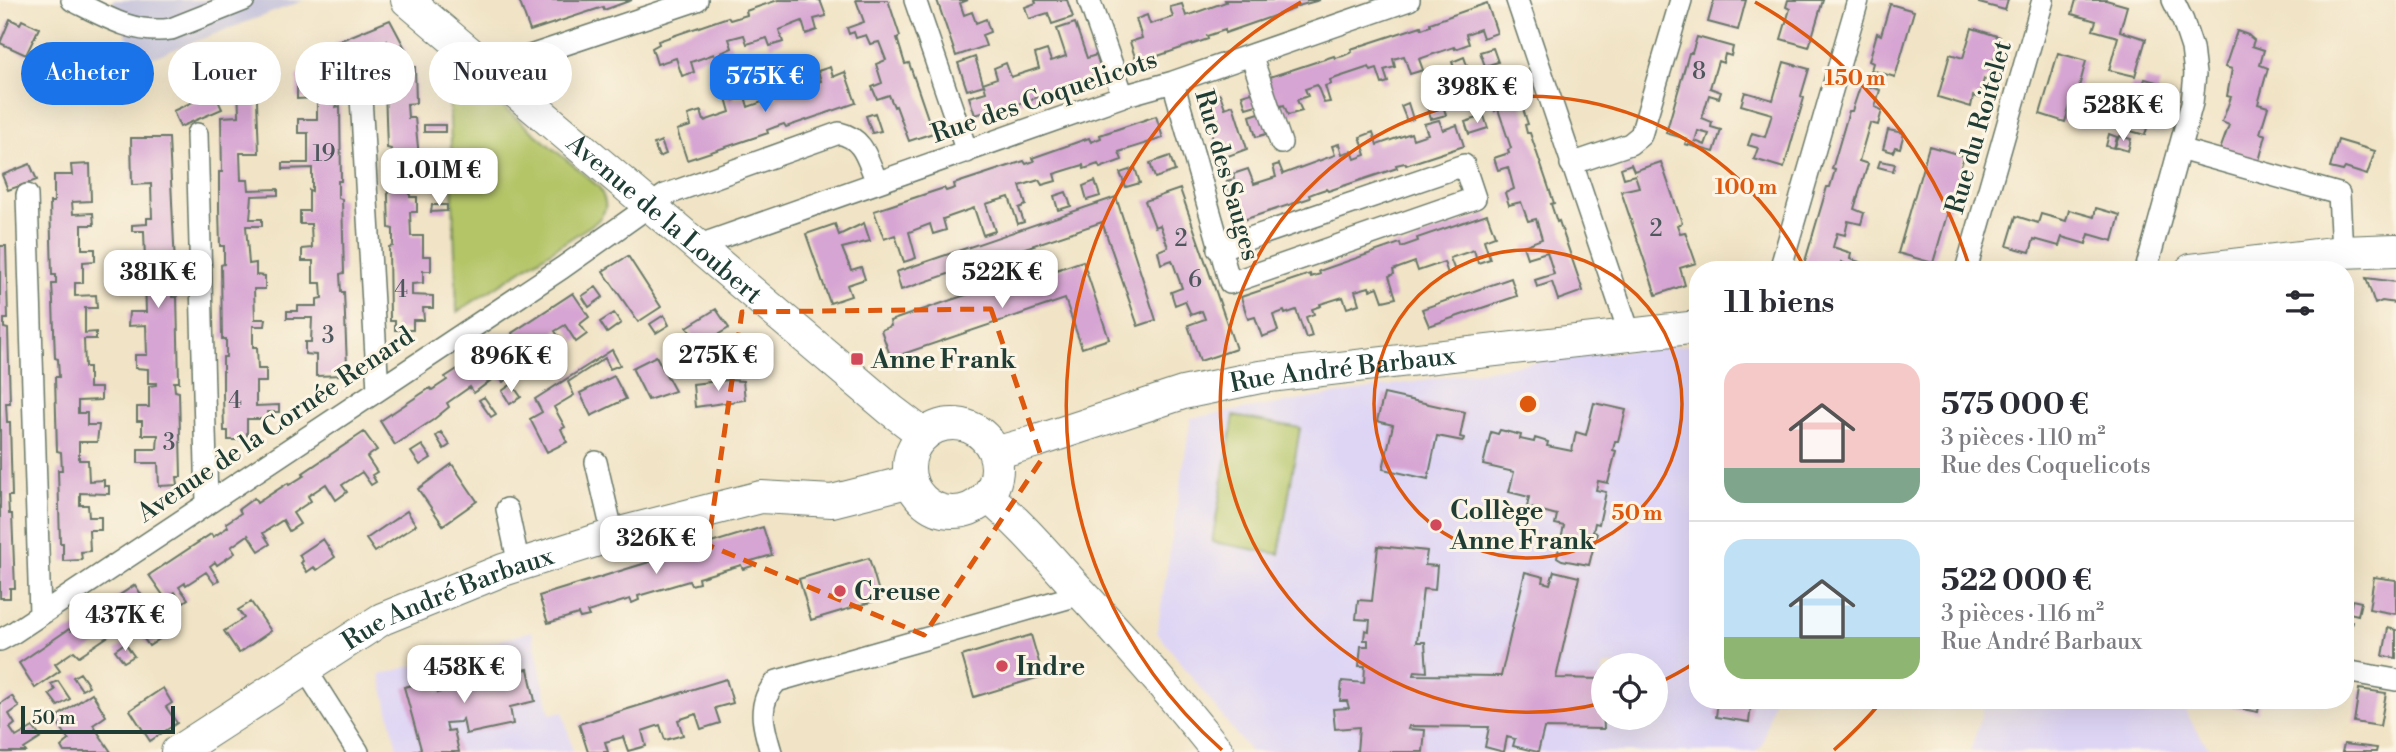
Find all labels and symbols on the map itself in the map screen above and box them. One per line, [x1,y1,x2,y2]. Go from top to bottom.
street label: Rue du Roitelet [1939,37,2019,218]
street label: Rue des Coquelicots [927,43,1161,151]
pin: 575K € [708,54,822,114]
house number: 8 [1692,58,1706,86]
pin: 398K € [1420,66,1534,125]
text: 150 m [1825,66,1885,92]
pin: 528K € [2066,83,2180,143]
street label: Rue des Sauges [1187,86,1267,265]
street label: Avenue de la Loubert [559,127,769,311]
house number: 19 [312,140,336,168]
pin: 1.01M € [374,148,504,208]
text: 100 m [1715,175,1777,201]
house number: 2 [1649,215,1663,243]
house number: 2 [1174,225,1188,253]
pin: 381K € [101,250,215,310]
pin: 522K € [945,250,1059,310]
house number: 6 [1188,266,1202,294]
house number: 4 [394,276,408,304]
street label: Avenue de la Cornée Renard [130,320,420,530]
house number: 3 [322,322,334,350]
pin: 896K € [454,334,568,394]
pin: 275K € [661,334,775,393]
street label: Rue André Barbaux [1227,340,1458,400]
place label: Anne Frank [870,344,1017,376]
marker: Anne Frank [849,351,865,367]
house number: 4 [228,387,242,415]
centre of rings [1516,392,1540,416]
house number: 3 [163,429,175,457]
place label: Collège Anne Frank [1449,495,1596,557]
text: 50 m [1612,501,1662,527]
pin: 326K € [599,516,713,576]
marker: Collège Anne Frank [1428,517,1444,533]
street label: Rue André Barbaux [336,540,558,658]
place label: Creuse [854,576,940,608]
marker: Creuse [832,583,848,599]
pin: 437K € [68,594,182,653]
pin: 458K € [407,646,521,705]
place label: Indre [1016,651,1085,683]
marker: Indre [994,658,1010,674]
scale bar [21,703,175,735]

